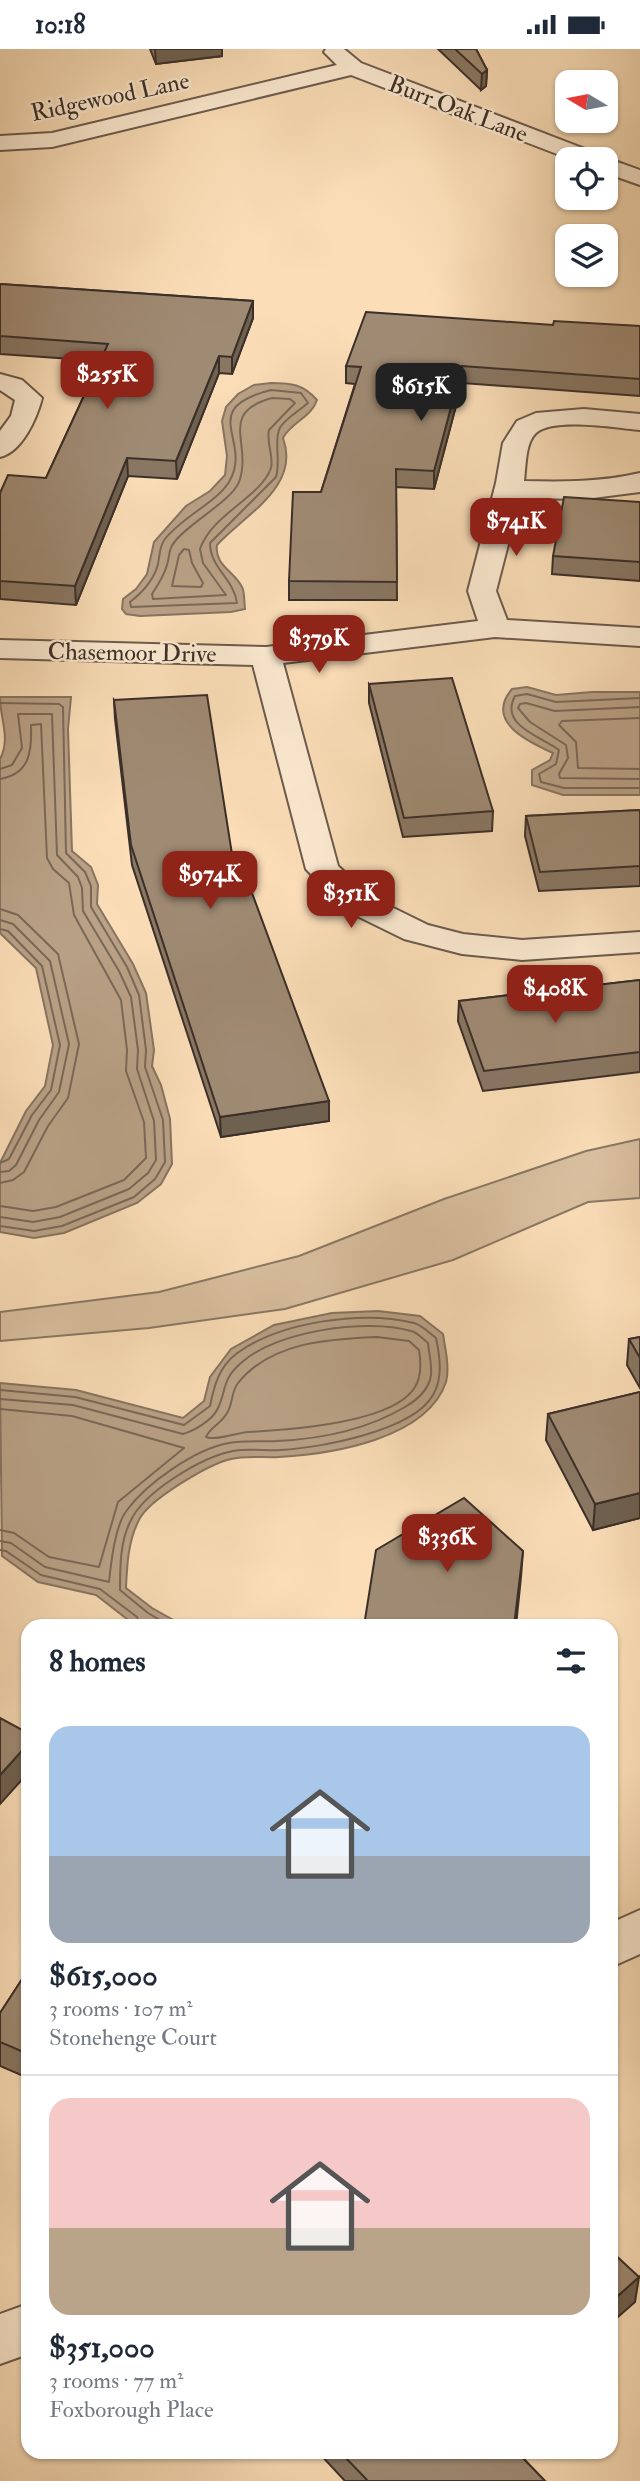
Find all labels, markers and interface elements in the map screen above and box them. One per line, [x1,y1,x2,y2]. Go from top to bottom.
text: 10:18 [35,9,85,41]
street label: Ridgewood Lane [28,65,192,129]
street label: Burr Oak Lane [384,68,532,150]
north arrow [555,70,618,133]
map controls [555,70,618,287]
button: locate [555,147,618,210]
button: layers [555,224,618,287]
pin: $255K [58,351,156,411]
text: $255K [77,359,137,388]
pin: $615K [372,363,470,423]
text: $615K [392,371,450,400]
pin: $741K [467,498,565,558]
text: $741K [486,506,546,535]
pin: $379K [270,615,368,675]
text: $379K [289,623,349,652]
street label: Chasemoor Drive [47,636,217,670]
pin: $974K [161,851,259,911]
text: $974K [178,859,242,888]
pin: $351K [302,871,400,930]
text: $351K [323,878,379,907]
pin: $408K [506,965,604,1025]
text: $408K [523,973,587,1002]
pin: $336K [398,1515,496,1574]
text: $336K [418,1522,476,1551]
icon: filters [552,1642,590,1680]
text: 8 homes [49,1643,146,1680]
icon: home [257,1771,383,1897]
text: $615,000 [49,1957,158,1994]
text: 3 rooms · 107 m² [49,1994,193,2023]
text: Stonehenge Court [49,2023,217,2052]
icon: home [257,2143,383,2269]
text: $351,000 [49,2329,155,2366]
text: 3 rooms · 77 m² [49,2366,184,2395]
text: Foxborough Place [49,2395,214,2424]

